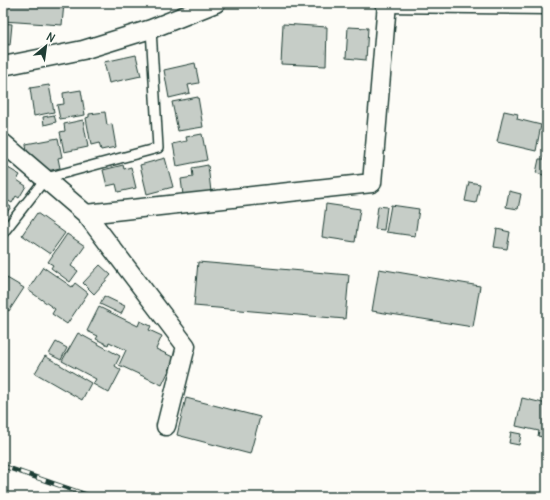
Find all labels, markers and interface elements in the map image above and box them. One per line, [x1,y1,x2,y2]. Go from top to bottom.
north arrow [26,26,66,66]
text: N [44,29,58,45]

